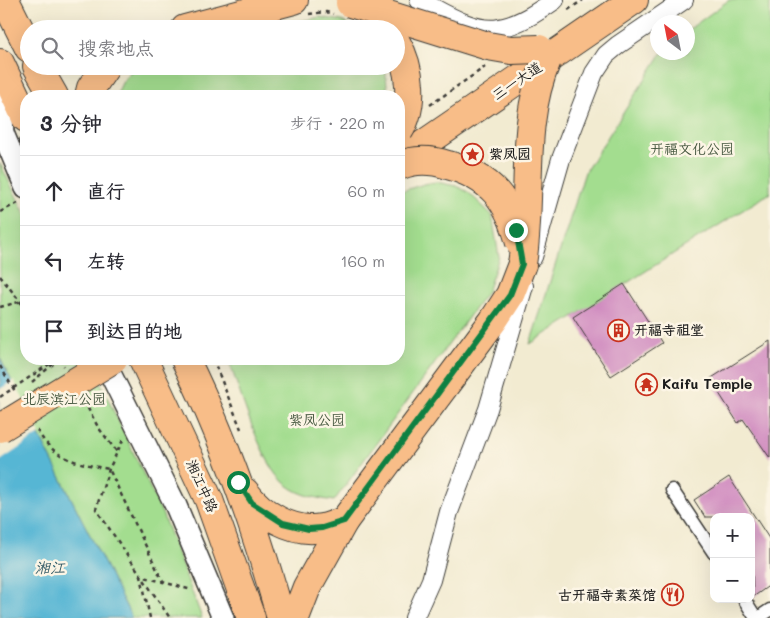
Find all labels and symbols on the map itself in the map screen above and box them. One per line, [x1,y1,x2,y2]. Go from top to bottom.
north arrow [650,15,695,60]
street label: 三一大道 [488,57,545,104]
park label: 开福文化公园 [650,139,734,158]
place icon: 紫凤园 [461,142,485,166]
place label: 紫凤园 [489,144,531,163]
route end [505,219,528,242]
building icon: 开福寺祖堂 [606,318,630,342]
place label: 开福寺祖堂 [634,320,704,339]
temple icon: Kaifu Temple [634,372,658,396]
place label: Kaifu Temple [662,374,752,393]
park label: 北辰滨江公园 [22,389,106,408]
park label: 紫凤公园 [289,410,345,429]
street label: 湘江中路 [182,456,223,515]
route start [227,471,250,494]
water label: 湘江 [35,557,66,577]
restaurant icon: 古开福寺素菜馆 [660,583,684,607]
place label: 古开福寺素菜馆 [558,585,656,604]

